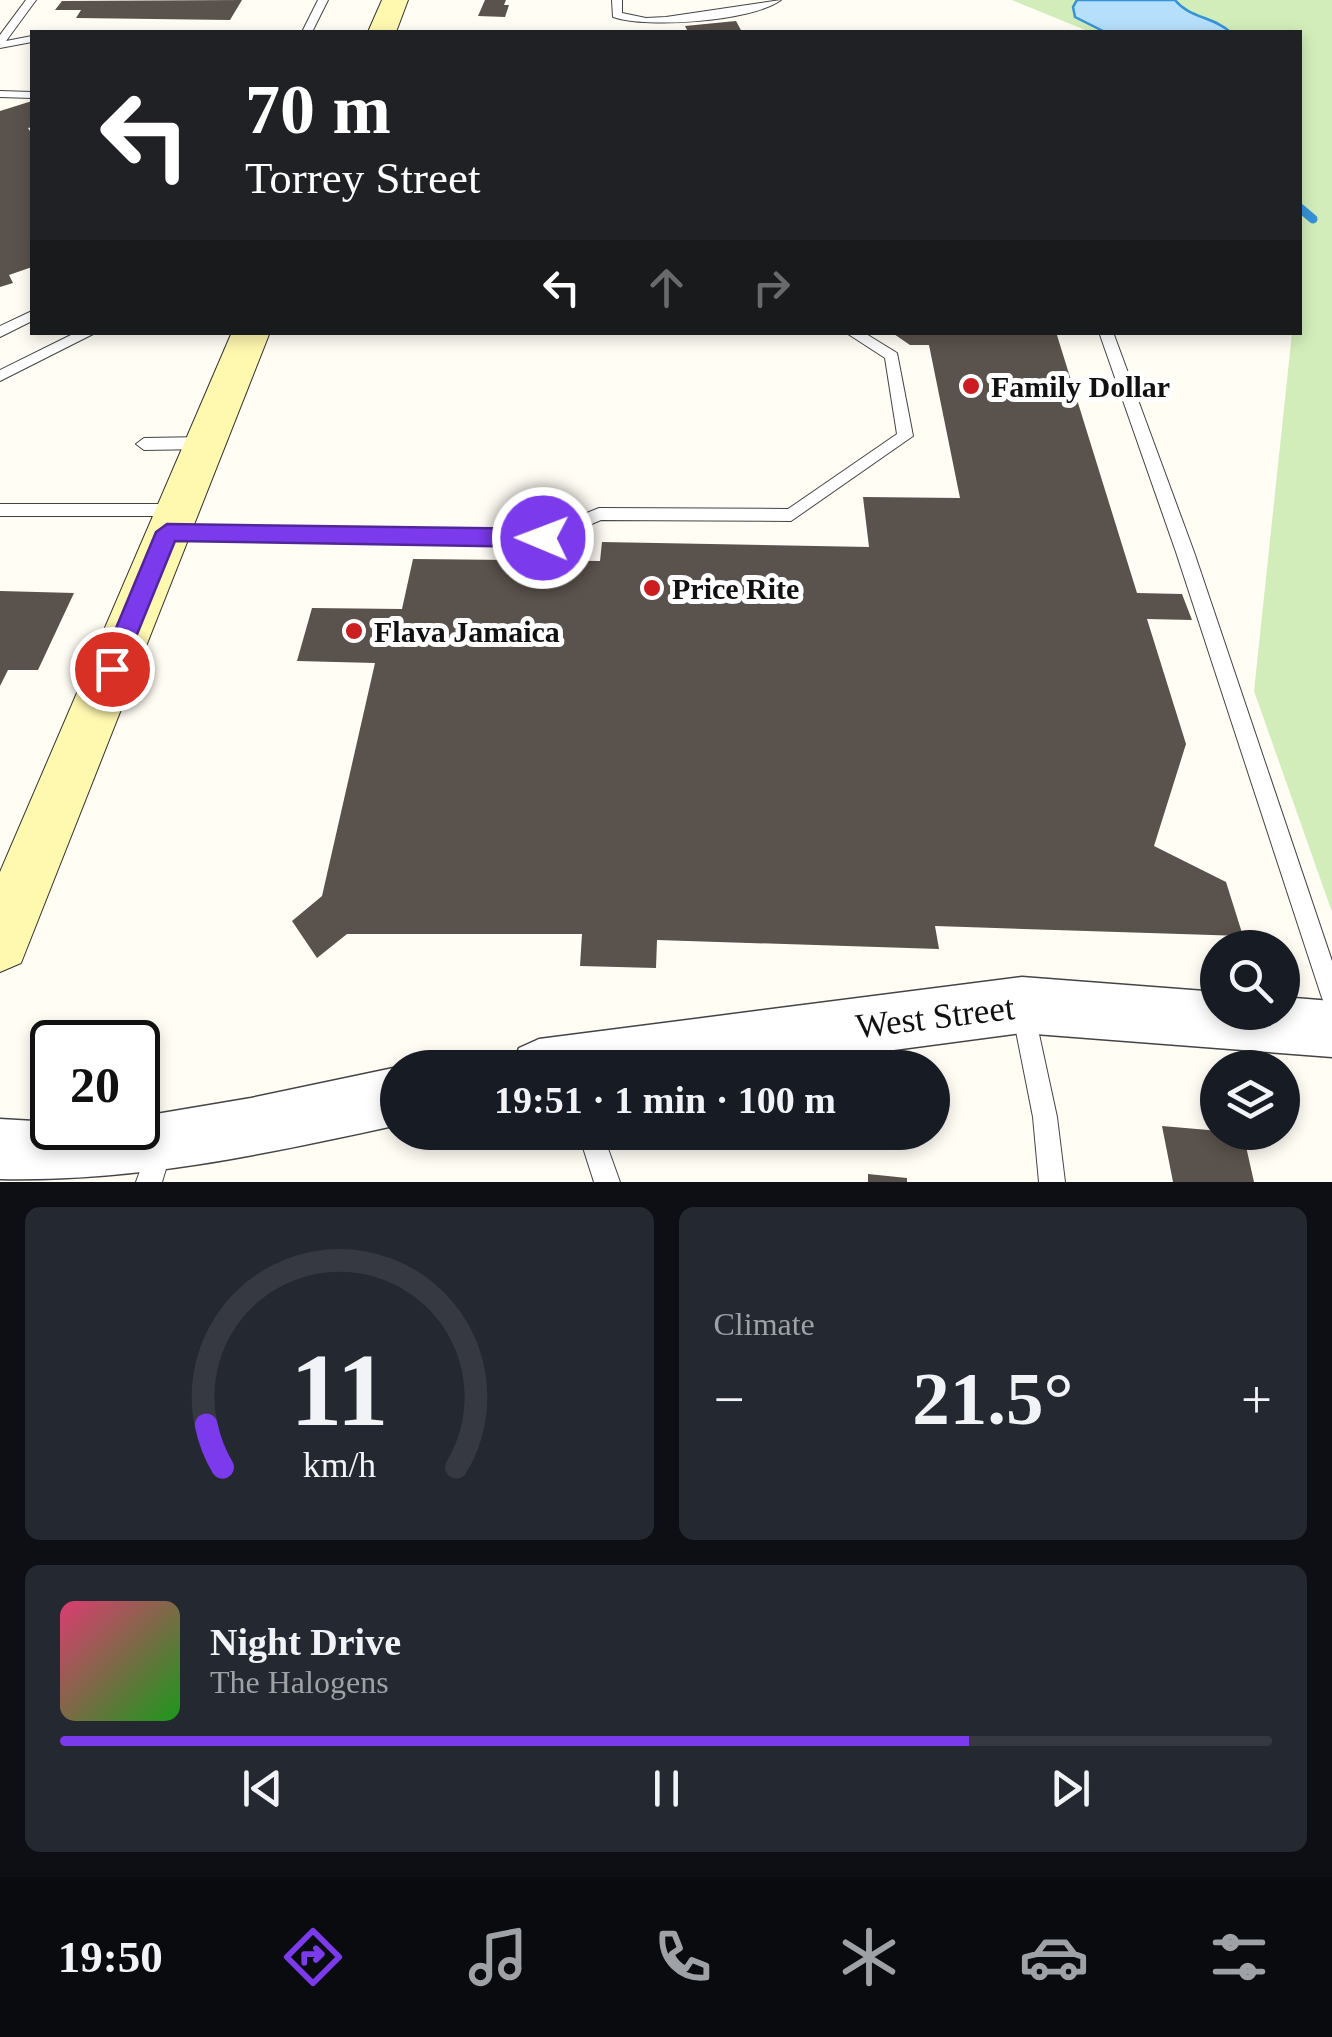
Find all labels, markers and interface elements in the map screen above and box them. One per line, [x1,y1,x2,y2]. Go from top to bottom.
icon: left [80,70,210,200]
text: 70 m [245,71,391,148]
text: Torrey Street [245,153,481,203]
icon: left [534,260,589,315]
icon: ahead [639,260,694,315]
icon: right [744,260,799,315]
place label: Family Dollar [991,370,1170,403]
marker: Family Dollar [960,375,982,397]
position arrow [491,486,595,590]
place label: Price Rite [672,572,799,605]
marker: Price Rite [641,577,663,599]
place label: Flava Jamaica [374,615,560,648]
marker: Flava Jamaica [343,620,365,642]
pin [70,627,155,712]
icon: arrive [85,642,140,697]
map controls [1200,930,1300,1150]
button: search [1200,930,1300,1030]
street label: West Street [853,988,1017,1046]
speed limit sign: 20 [30,1020,160,1150]
button: layers [1200,1050,1300,1150]
text: 19:51 · 1 min · 100 m [494,1079,836,1121]
text: Climate [714,1306,815,1342]
text: 11 [290,1332,388,1447]
text: 21.5° [912,1357,1073,1440]
text: − [714,1369,745,1430]
text: + [1241,1369,1272,1430]
text: km/h [303,1445,376,1485]
text: Night Drive [210,1621,401,1663]
text: The Halogens [210,1664,389,1700]
icon: previous [235,1761,290,1816]
icon: pause [639,1761,694,1816]
icon: next [1043,1761,1098,1816]
icon: directions [278,1922,348,1992]
icon: music [463,1922,533,1992]
icon: phone [648,1922,718,1992]
icon: climate [834,1922,904,1992]
icon: car [1019,1922,1089,1992]
icon: filters [1204,1922,1274,1992]
text: 19:50 [58,1932,163,1982]

